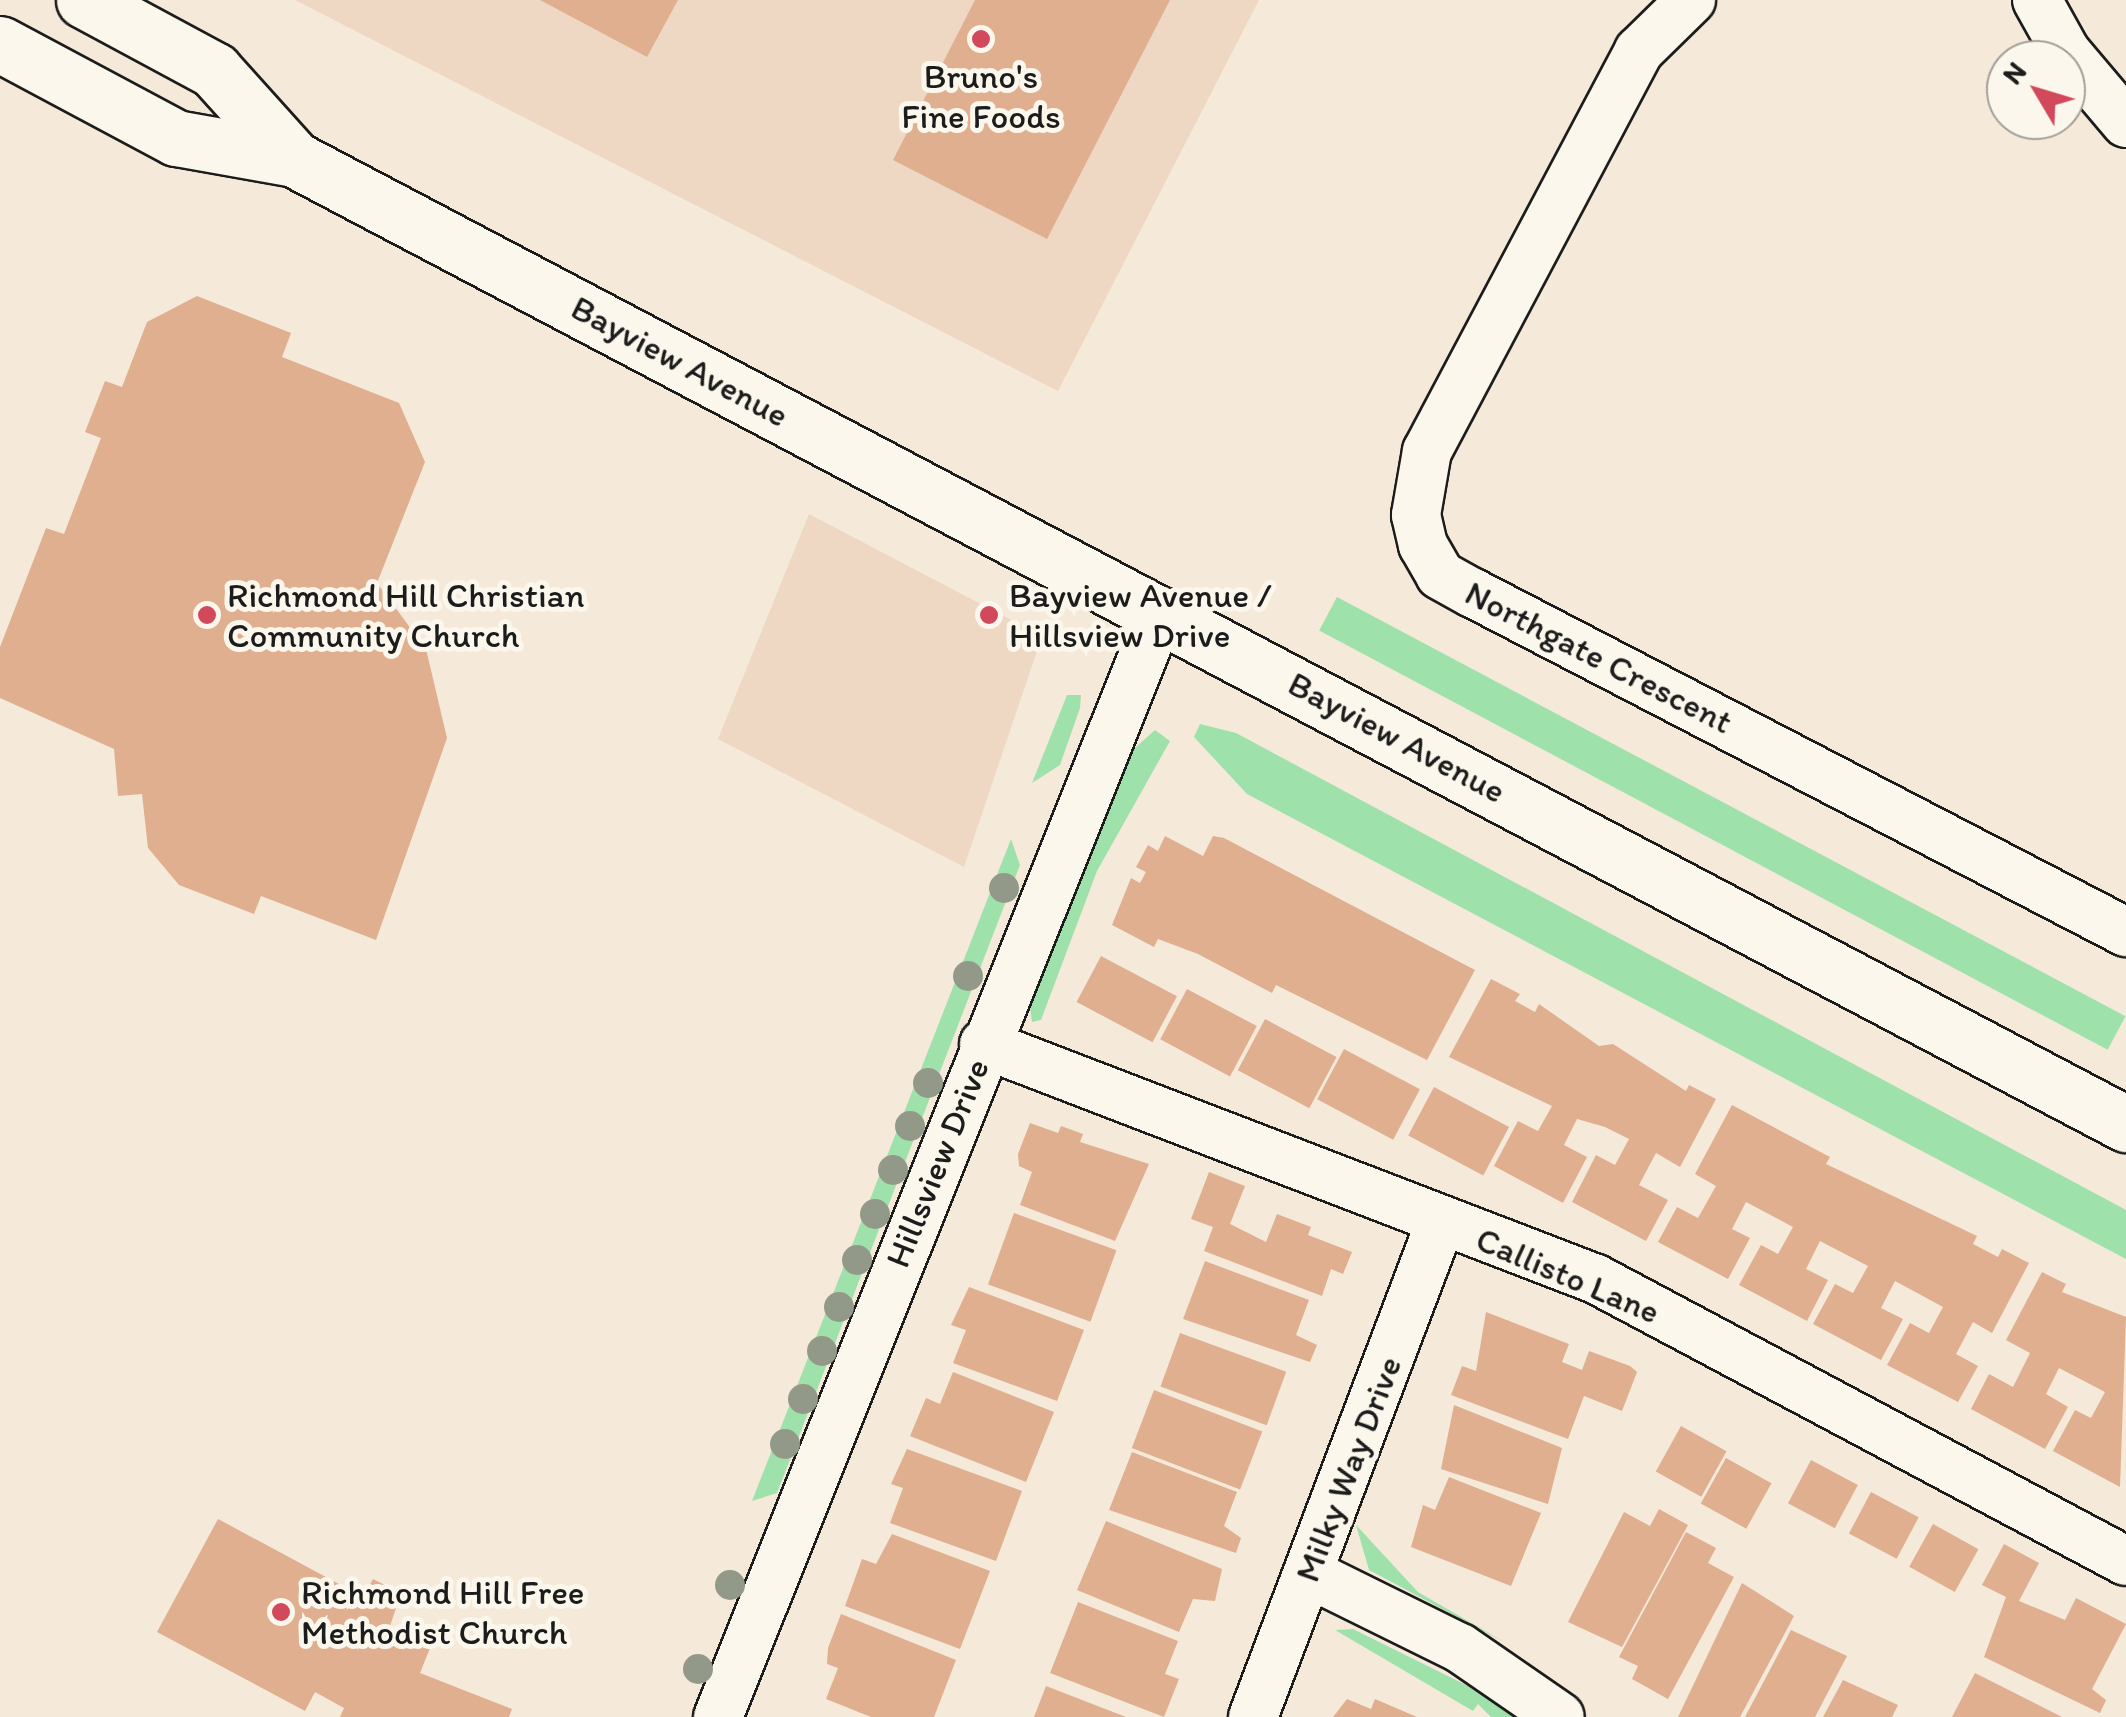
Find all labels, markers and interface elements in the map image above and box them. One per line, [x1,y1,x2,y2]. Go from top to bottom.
marker: Bruno's Fine Foods [970,28,992,50]
north arrow [1986,40,2086,140]
place label: Bruno's Fine Foods [902,55,1060,137]
text: N [1995,55,2033,91]
street label: Bayview Avenue [564,286,796,436]
street label: Northgate Crescent [1458,571,1740,743]
place label: Richmond Hill Christian Community Church [227,574,584,656]
place label: Bayview Avenue / Hillsview Drive [1009,574,1272,656]
marker: Richmond Hill Christian Community Church [196,604,218,626]
marker: Bayview Avenue / Hillsview Drive [978,604,1000,626]
street label: Bayview Avenue [1281,662,1513,812]
street label: Hillsview Drive [876,1053,998,1273]
street label: Callisto Lane [1469,1217,1667,1333]
street label: Milky Way Drive [1286,1350,1410,1588]
place label: Richmond Hill Free Methodist Church [301,1571,585,1653]
marker: Richmond Hill Free Methodist Church [270,1601,292,1623]

